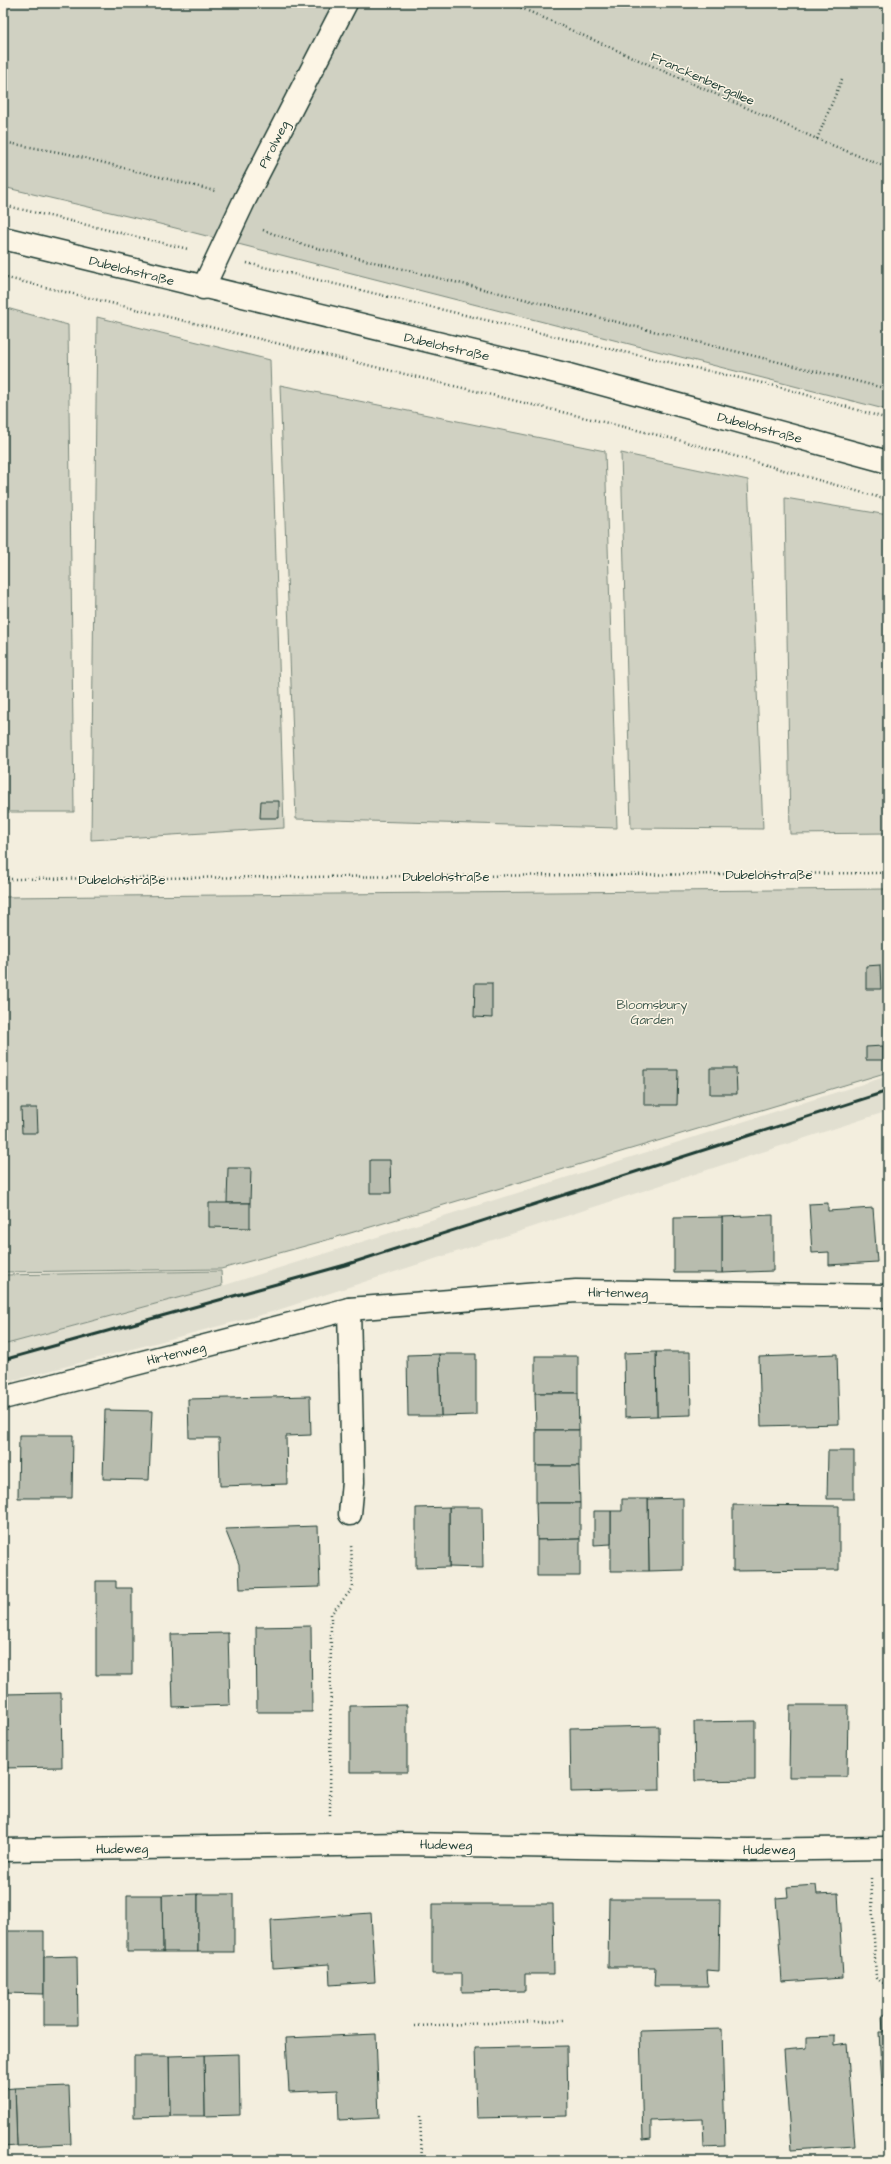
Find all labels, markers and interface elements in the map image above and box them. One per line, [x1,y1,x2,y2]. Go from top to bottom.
street label: Franckenbergallee [647,48,757,111]
street label: Pirolweg [254,117,295,172]
street label: Dubelohstraße [87,252,176,290]
street label: Dubelohstraße [402,328,491,366]
street label: Dubelohstraße [715,408,804,448]
street label: Dubelohstraße [725,866,813,884]
street label: Dubelohstraße [402,868,490,886]
street label: Dubelohstraße [78,871,166,889]
park label: Bloomsbury Garden [617,996,687,1029]
street label: Hirtenweg [588,1283,648,1304]
street label: Hirtenweg [145,1338,208,1371]
street label: Hudeweg [420,1836,473,1855]
street label: Hudeweg [96,1840,149,1859]
street label: Hudeweg [743,1841,796,1860]

